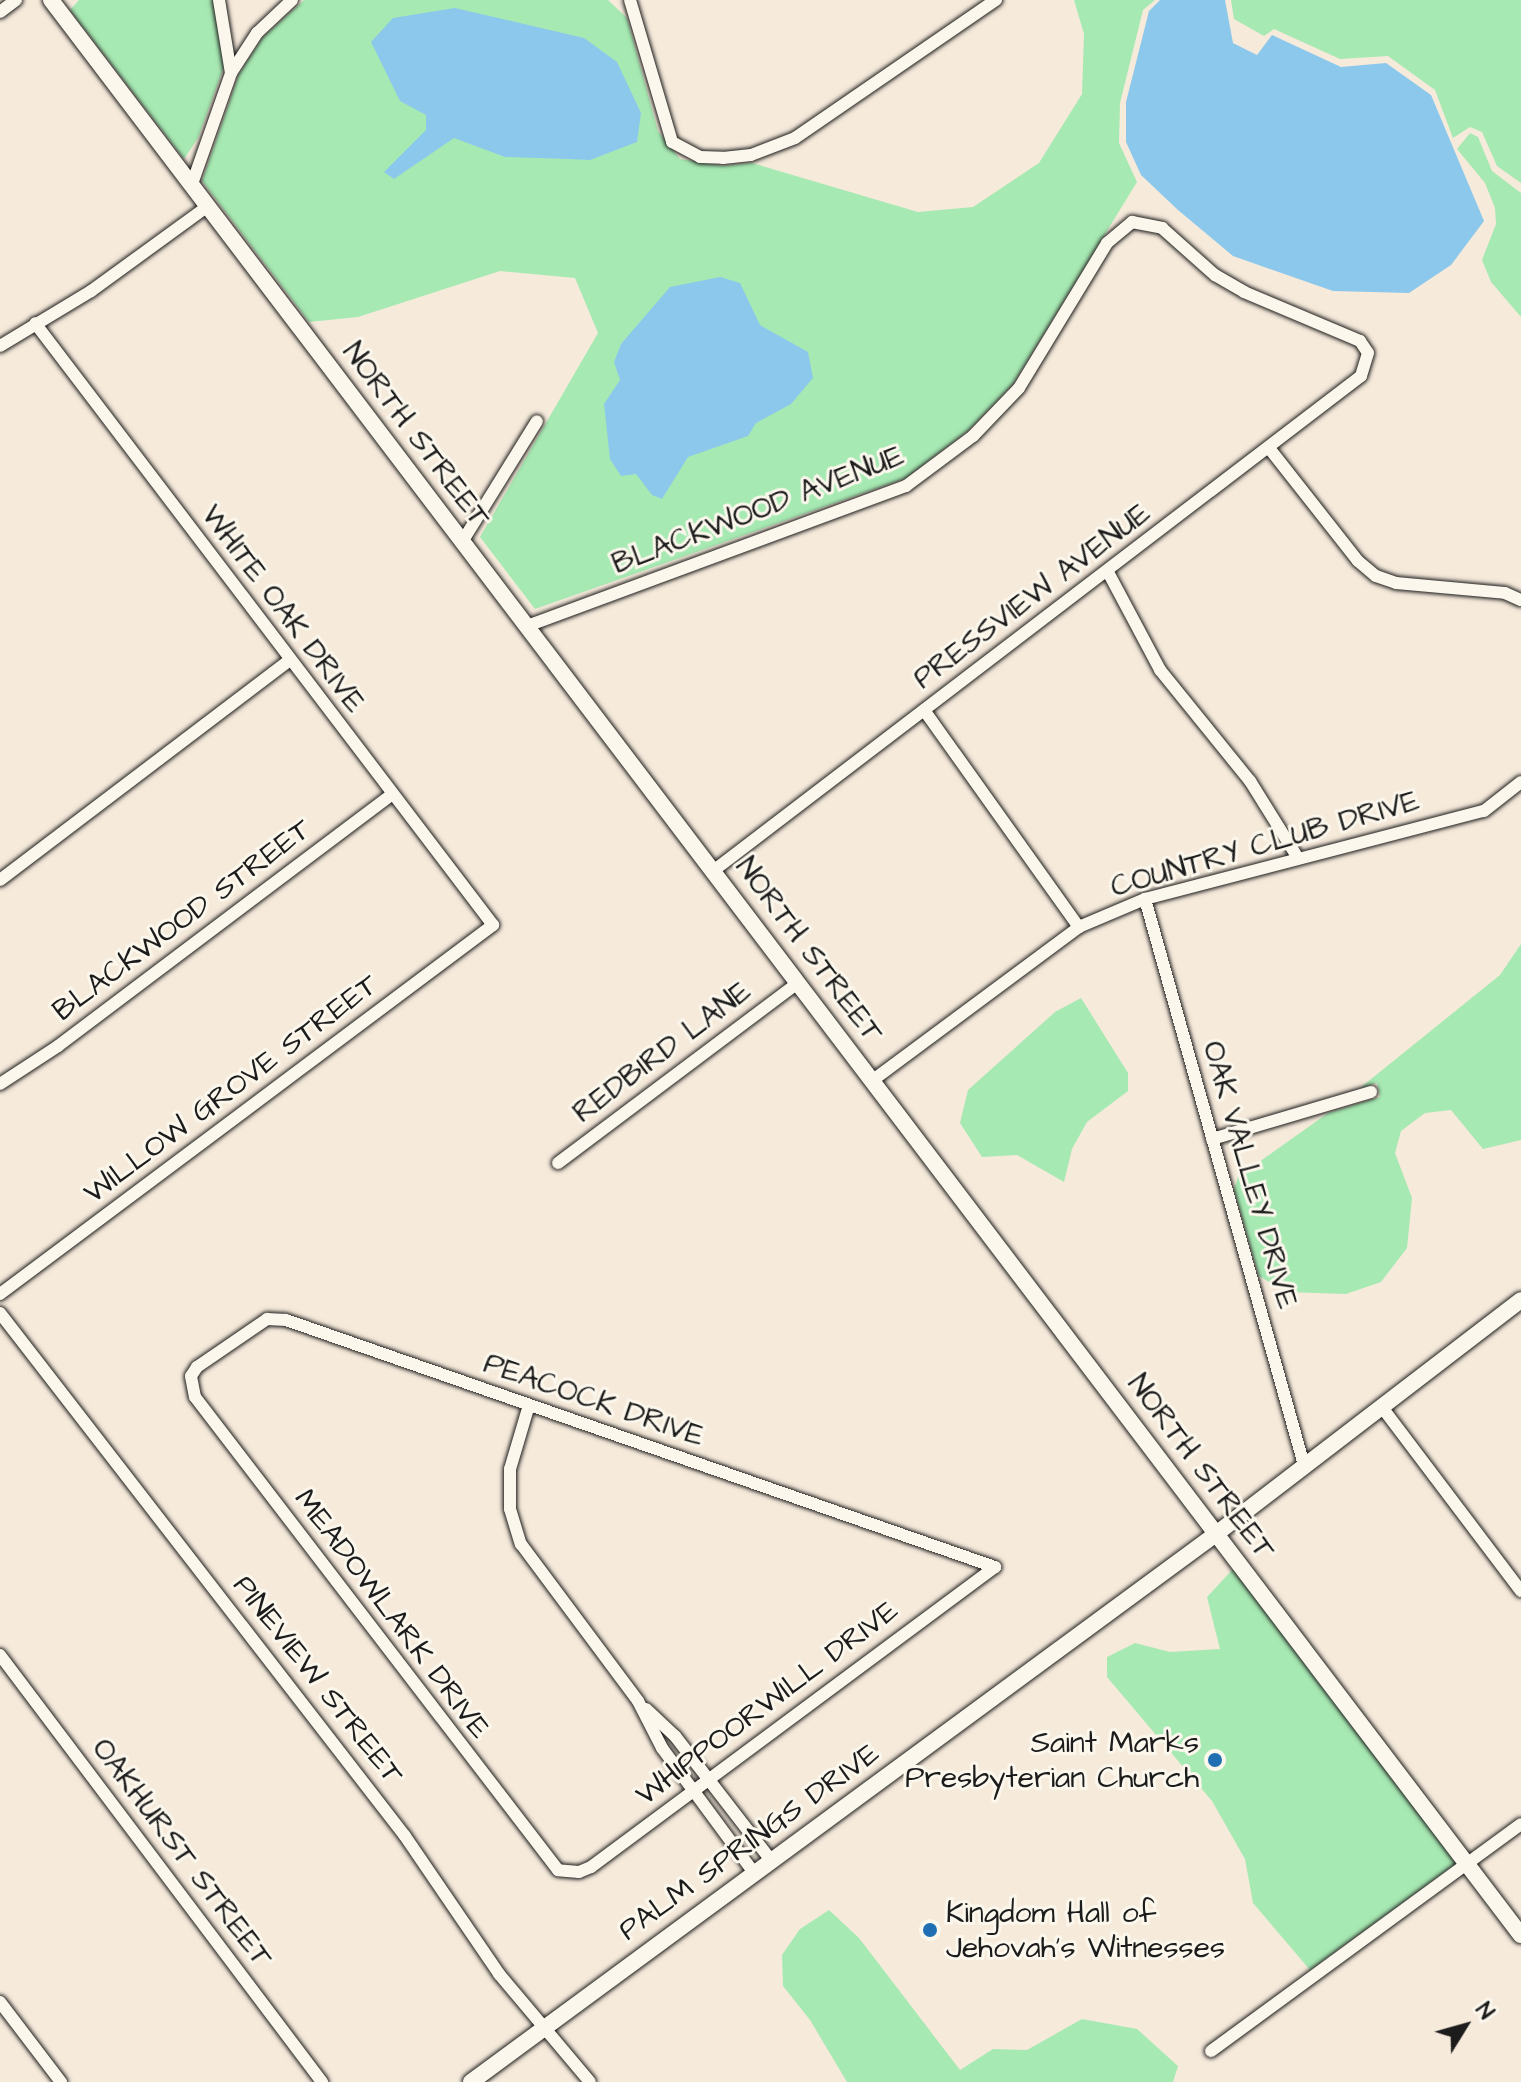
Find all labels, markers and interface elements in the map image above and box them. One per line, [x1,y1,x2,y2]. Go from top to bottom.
street label: NORTH STREET [335,335,497,535]
street label: BLACKWOOD AVENUE [607,438,909,582]
street label: PRESSVIEW AVENUE [906,495,1158,697]
street label: WHITE OAK DRIVE [193,498,373,720]
street label: COUNTRY CLUB DRIVE [1107,783,1423,905]
street label: BLACKWOOD STREET [46,811,318,1029]
street label: NORTH STREET [728,850,890,1050]
street label: WILLOW GROVE STREET [77,967,385,1211]
street label: REDBIRD LANE [566,973,758,1131]
street label: OAK VALLEY DRIVE [1195,1037,1305,1313]
street label: PEACOCK DRIVE [479,1345,709,1455]
street label: NORTH STREET [1120,1367,1282,1567]
street label: MEADOWLARK DRIVE [286,1482,498,1746]
street label: PINEVIEW STREET [225,1568,411,1792]
street label: WHIPPOORWILL DRIVE [629,1593,905,1813]
place label: Saint Marks Presbyterian Church [905,1725,1199,1796]
street label: OAKHURST STREET [84,1731,280,1975]
street label: PALM SPRINGS DRIVE [612,1735,886,1949]
marker: Saint Marks Presbyterian Church [1206,1751,1224,1769]
place label: Kingdom Hall of Jehovah's Witnesses [946,1895,1225,1966]
marker: Kingdom Hall of Jehovah's Witnesses [921,1921,939,1939]
north arrow [1425,1986,1505,2066]
text: N [1468,1996,1501,2026]

